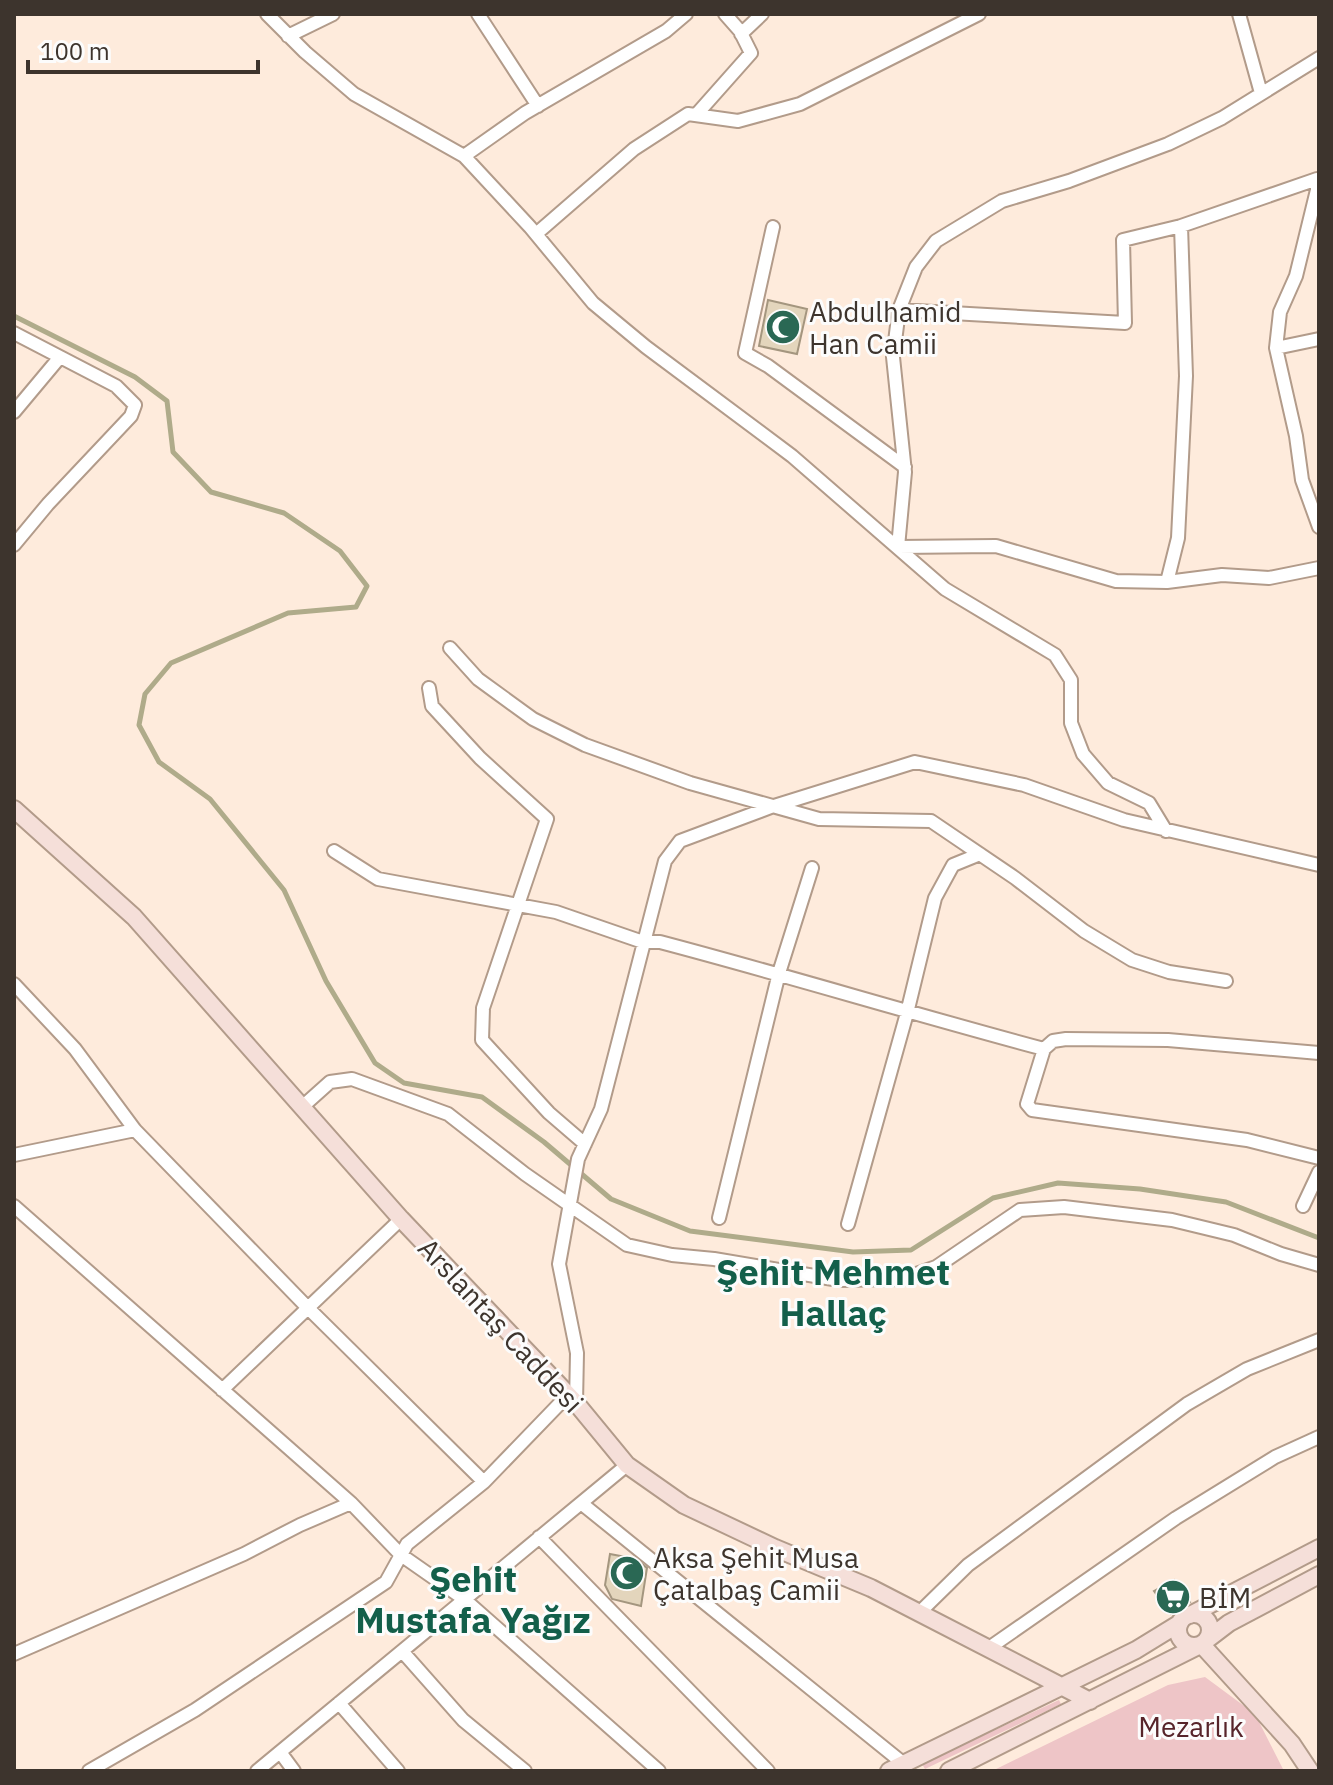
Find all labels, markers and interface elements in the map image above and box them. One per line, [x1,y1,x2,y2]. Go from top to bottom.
scale bar [28,24,258,74]
text: 100 m [40,35,110,67]
place label: Abdulhamid Han Camii [809,293,962,362]
mosque icon: Abdulhamid Han Camii [764,308,802,346]
street label: Arslantaş Caddesi [410,1230,592,1420]
district label: Şehit Mehmet Hallaç [716,1248,950,1336]
place label: Aksa Şehit Musa Çatalbaş Camii [653,1539,859,1608]
mosque icon: Aksa Şehit Musa Çatalbaş Camii [608,1554,646,1592]
district label: Şehit Mustafa Yağız [355,1555,591,1643]
supermarket icon: BİM [1154,1578,1192,1616]
place label: BİM [1199,1579,1251,1616]
park label: Mezarlık [1138,1708,1244,1745]

